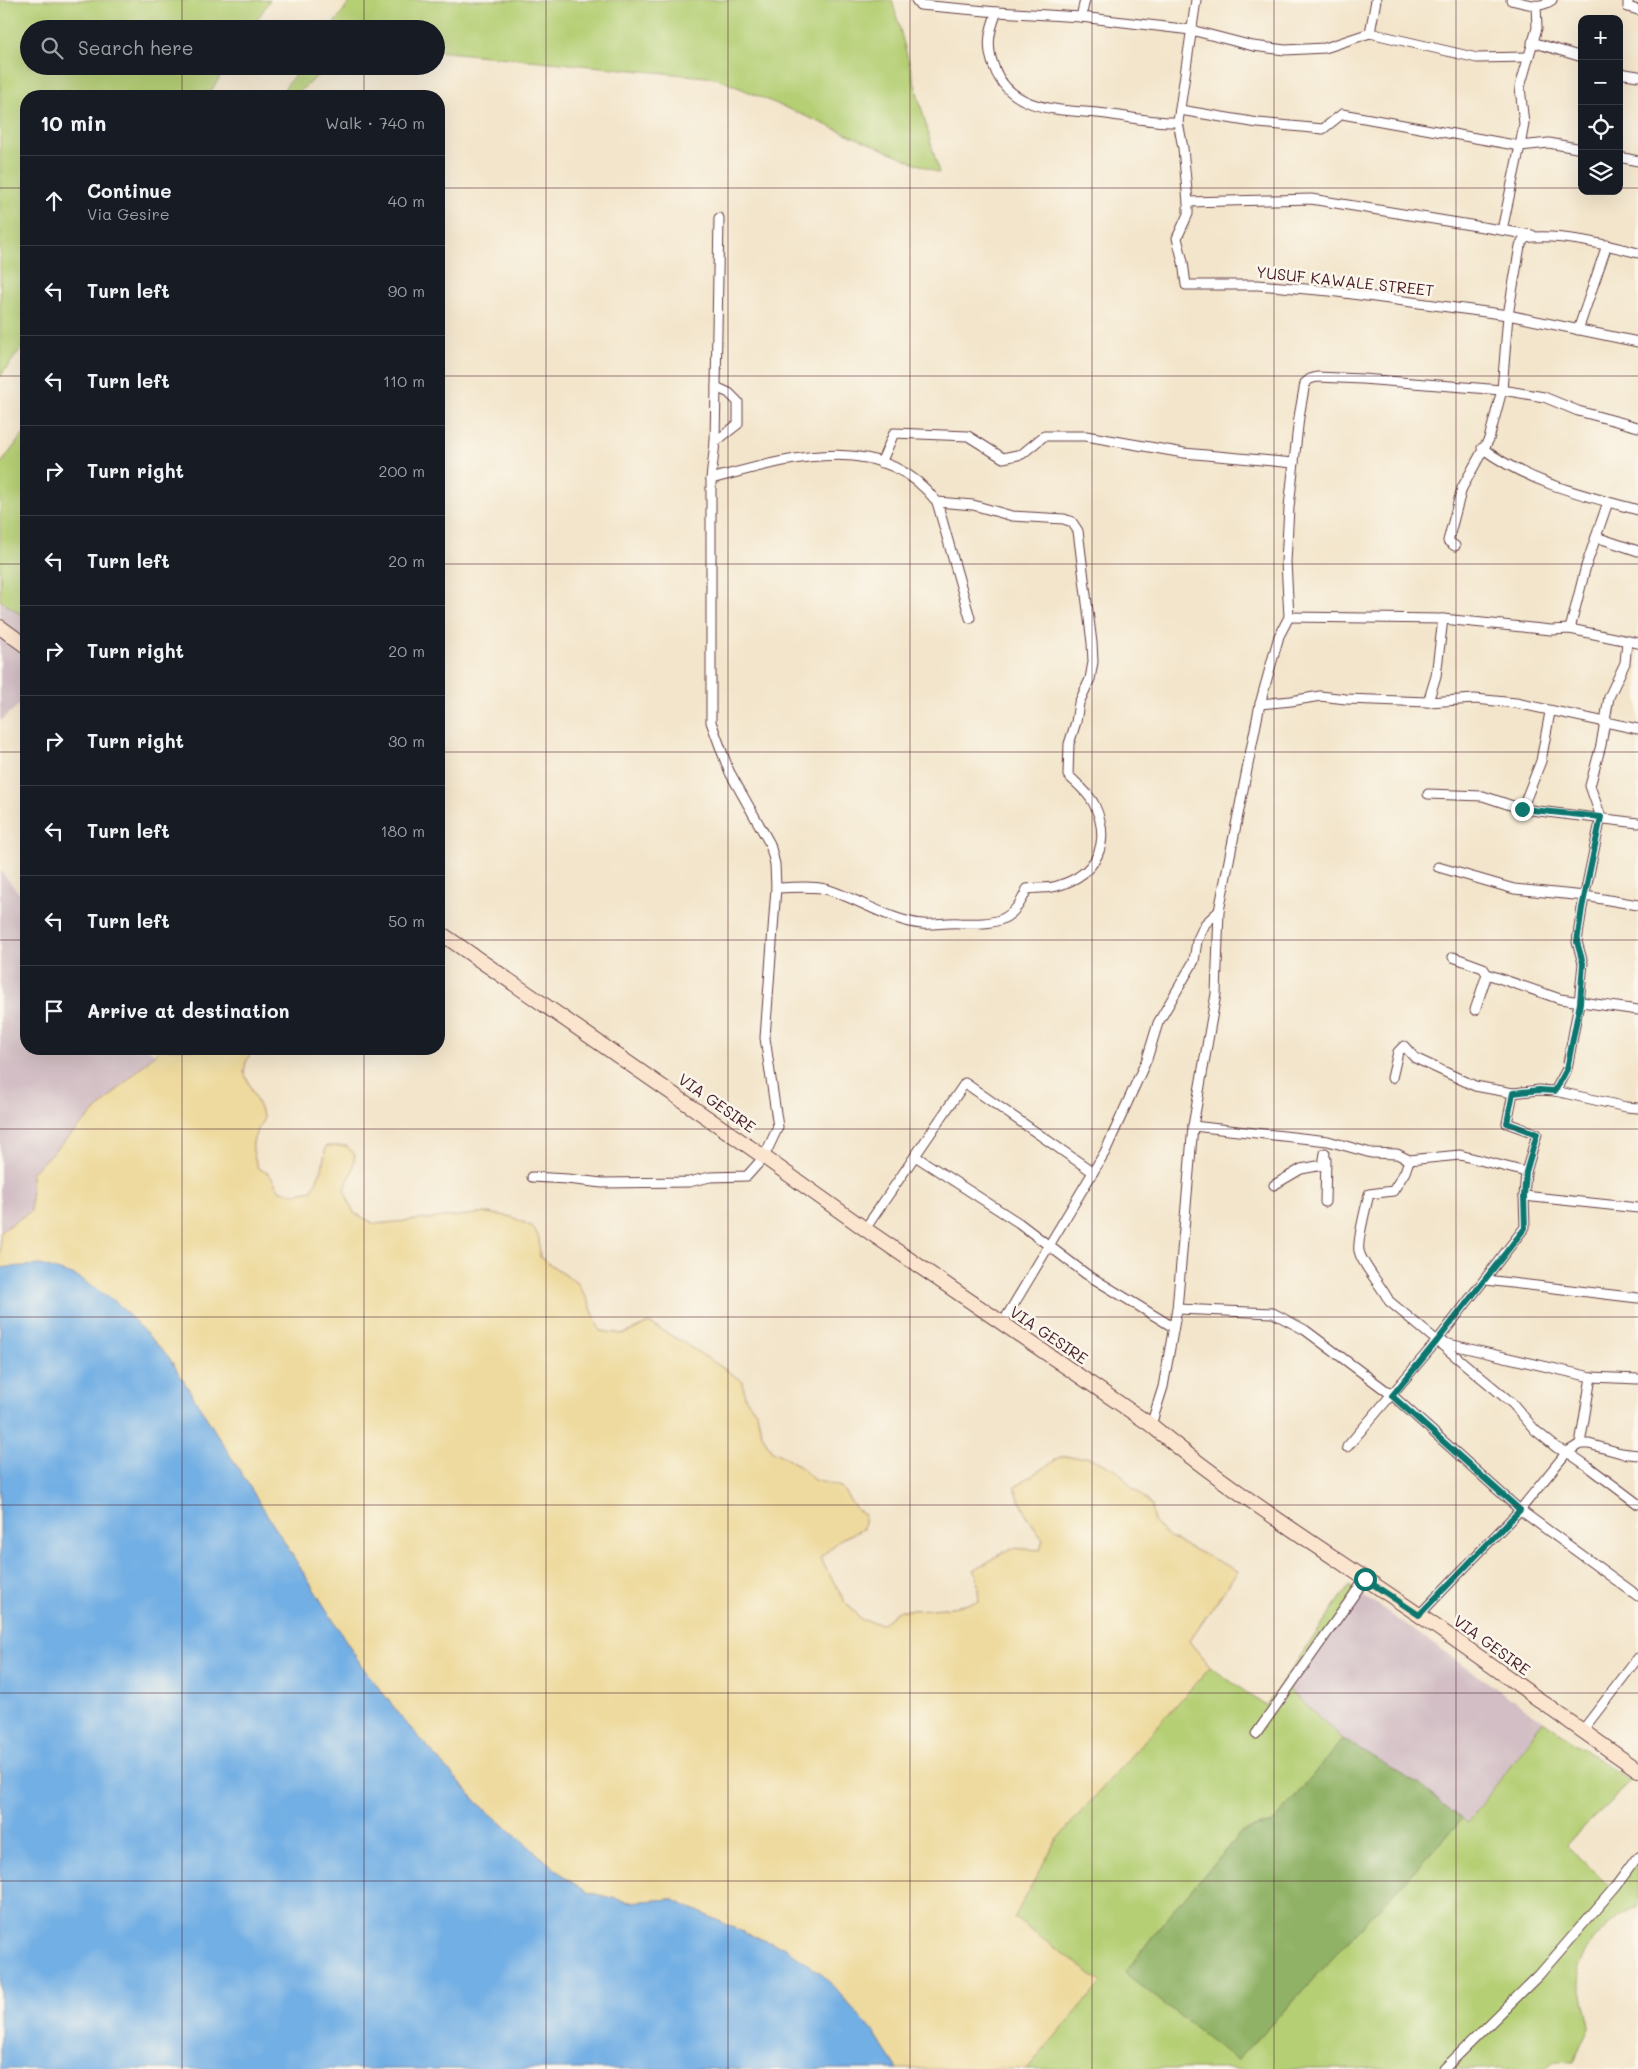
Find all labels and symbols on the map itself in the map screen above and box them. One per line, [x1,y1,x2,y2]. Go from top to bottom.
street label: YUSUF KAWALE STREET [1255,261,1435,300]
route end [1511,798,1534,821]
street label: VIA GESIRE [674,1068,760,1137]
street label: VIA GESIRE [1006,1301,1092,1368]
route start [1354,1568,1377,1591]
street label: VIA GESIRE [1450,1610,1535,1680]

